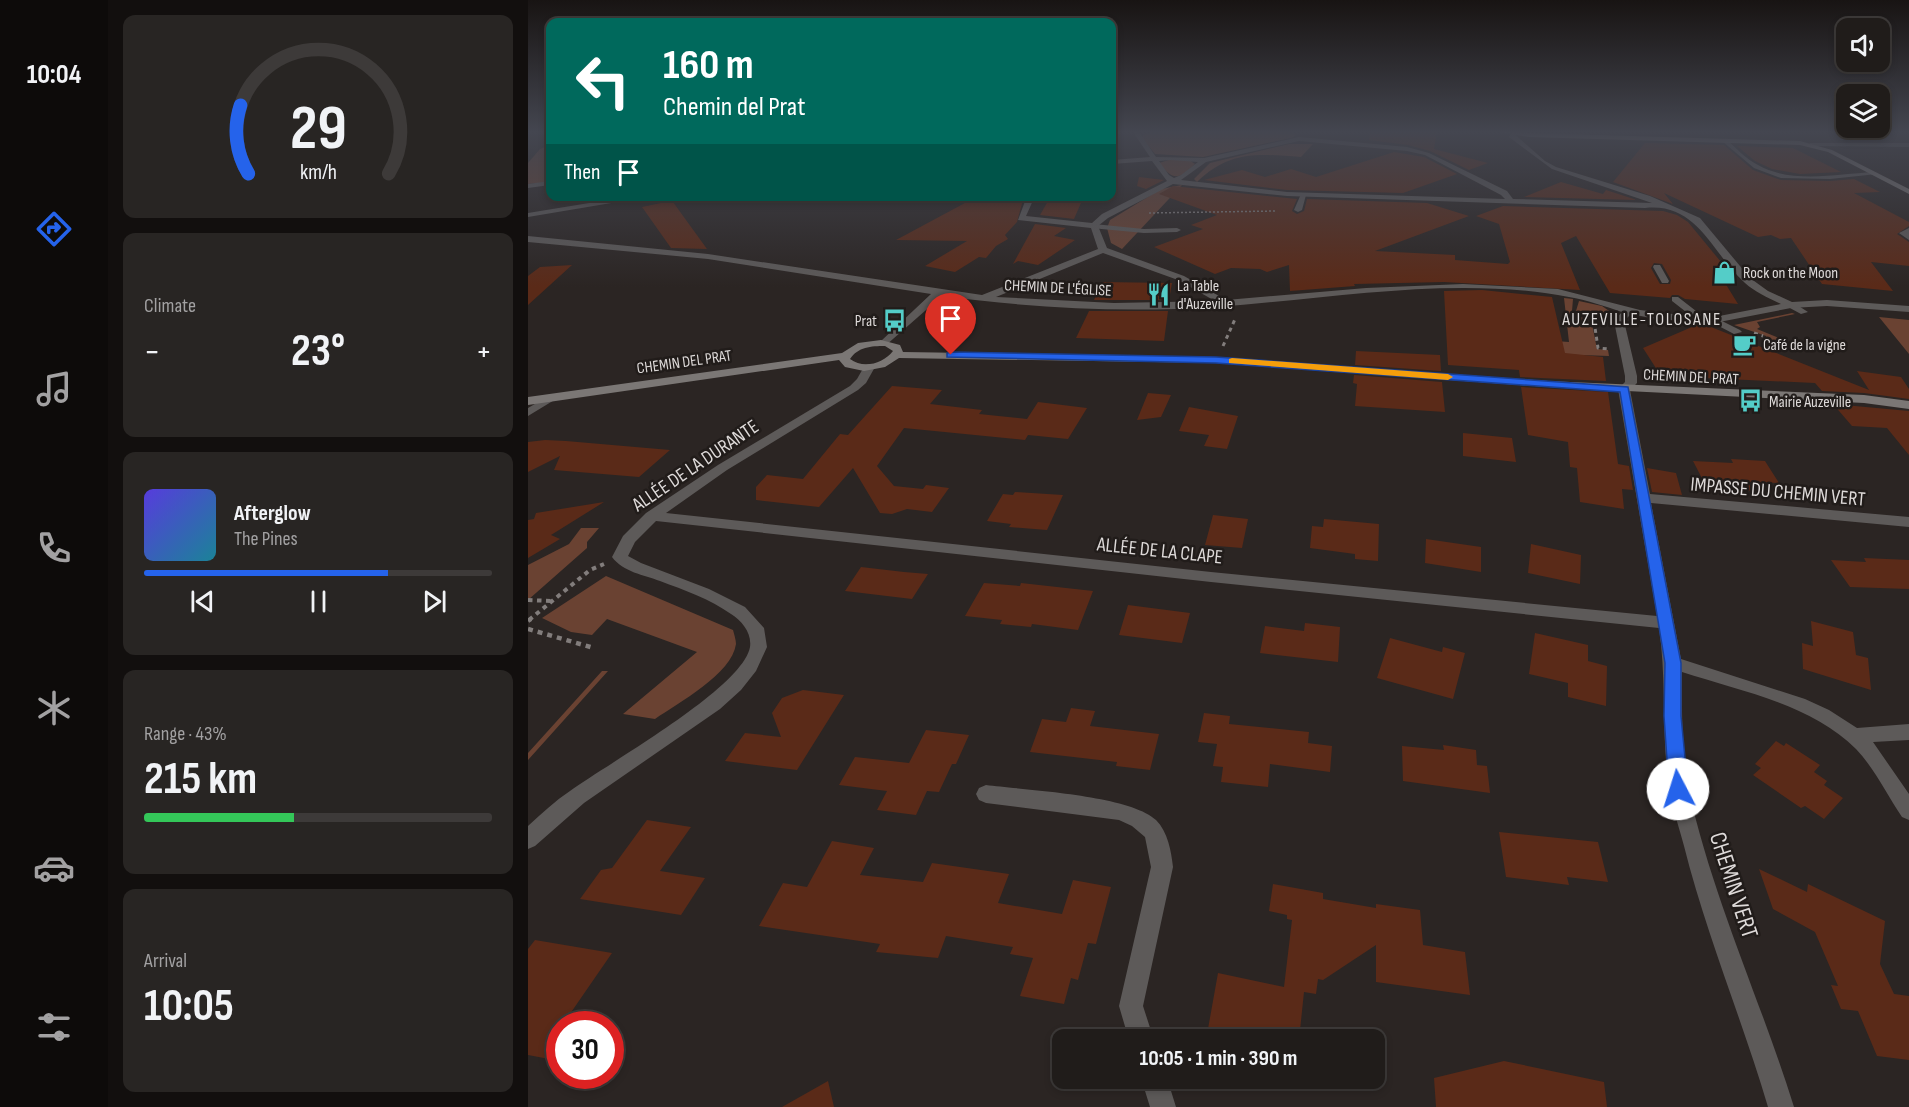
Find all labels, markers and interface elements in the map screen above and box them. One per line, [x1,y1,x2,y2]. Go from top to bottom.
map controls [1836,18,1890,138]
button: sound [1836,18,1890,72]
text: 160 m [663,40,754,91]
icon: left [564,42,642,120]
text: 10:04 [27,59,81,91]
button: layers [1836,84,1890,138]
text: Chemin del Prat [663,91,805,123]
text: 29 [290,92,346,167]
icon: arrive [612,156,645,189]
text: Then [564,159,600,186]
text: km/h [299,160,337,185]
icon: directions [33,208,75,250]
shop icon: Rock on the Moon [1712,259,1738,285]
place label: Rock on the Moon [1743,264,1838,283]
street label: CHEMIN DE L'ÉGLISE [1004,276,1112,301]
place label: La Table d'Auzeville [1177,277,1233,314]
restaurant icon: La Table d'Auzeville [1146,281,1172,307]
pin [925,293,976,355]
text: Climate [144,294,196,318]
icon: arrive [934,302,967,335]
bus stop icon: Prat [882,307,908,333]
district label: AUZEVILLE-TOLOSANE [1561,309,1722,330]
place label: Prat [855,312,877,331]
text: 23° [291,324,345,379]
cafe icon: Café de la vigne [1732,331,1758,357]
text: − [144,332,160,372]
text: + [476,332,492,372]
place label: Café de la vigne [1763,336,1846,355]
street label: CHEMIN DEL PRAT [636,346,733,379]
street label: CHEMIN DEL PRAT [1643,366,1740,390]
icon: music [33,368,75,410]
bus stop icon: Mairie Auzeville [1738,388,1764,414]
place label: Mairie Auzeville [1769,393,1851,412]
street label: ALLÉE DE LA DURANTE [627,415,763,518]
street label: IMPASSE DU CHEMIN VERT [1690,472,1866,512]
text: Afterglow [234,500,311,527]
icon: phone [33,527,75,569]
text: The Pines [234,527,298,551]
street label: ALLÉE DE LA CLAPE [1095,532,1224,570]
icon: previous [186,585,219,618]
icon: pause [302,585,335,618]
icon: next [418,585,451,618]
icon: climate [33,687,75,729]
text: Range · 43% [144,722,227,746]
text: 215 km [144,752,257,807]
position arrow [1646,757,1710,821]
street label: CHEMIN VERT [1703,828,1764,942]
icon: car [33,847,75,889]
text: Arrival [144,949,187,973]
text: 10:05 [144,979,234,1034]
icon: filters [33,1006,75,1048]
speed limit sign: 30 [546,1011,624,1089]
text: 10:05 · 1 min · 390 m [1140,1045,1297,1072]

